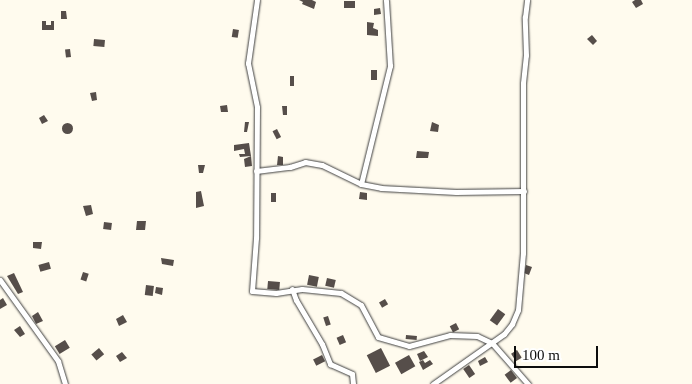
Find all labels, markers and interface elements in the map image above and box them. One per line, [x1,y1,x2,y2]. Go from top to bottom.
scale bar [517,336,601,368]
text: 100 m [522,347,560,363]

